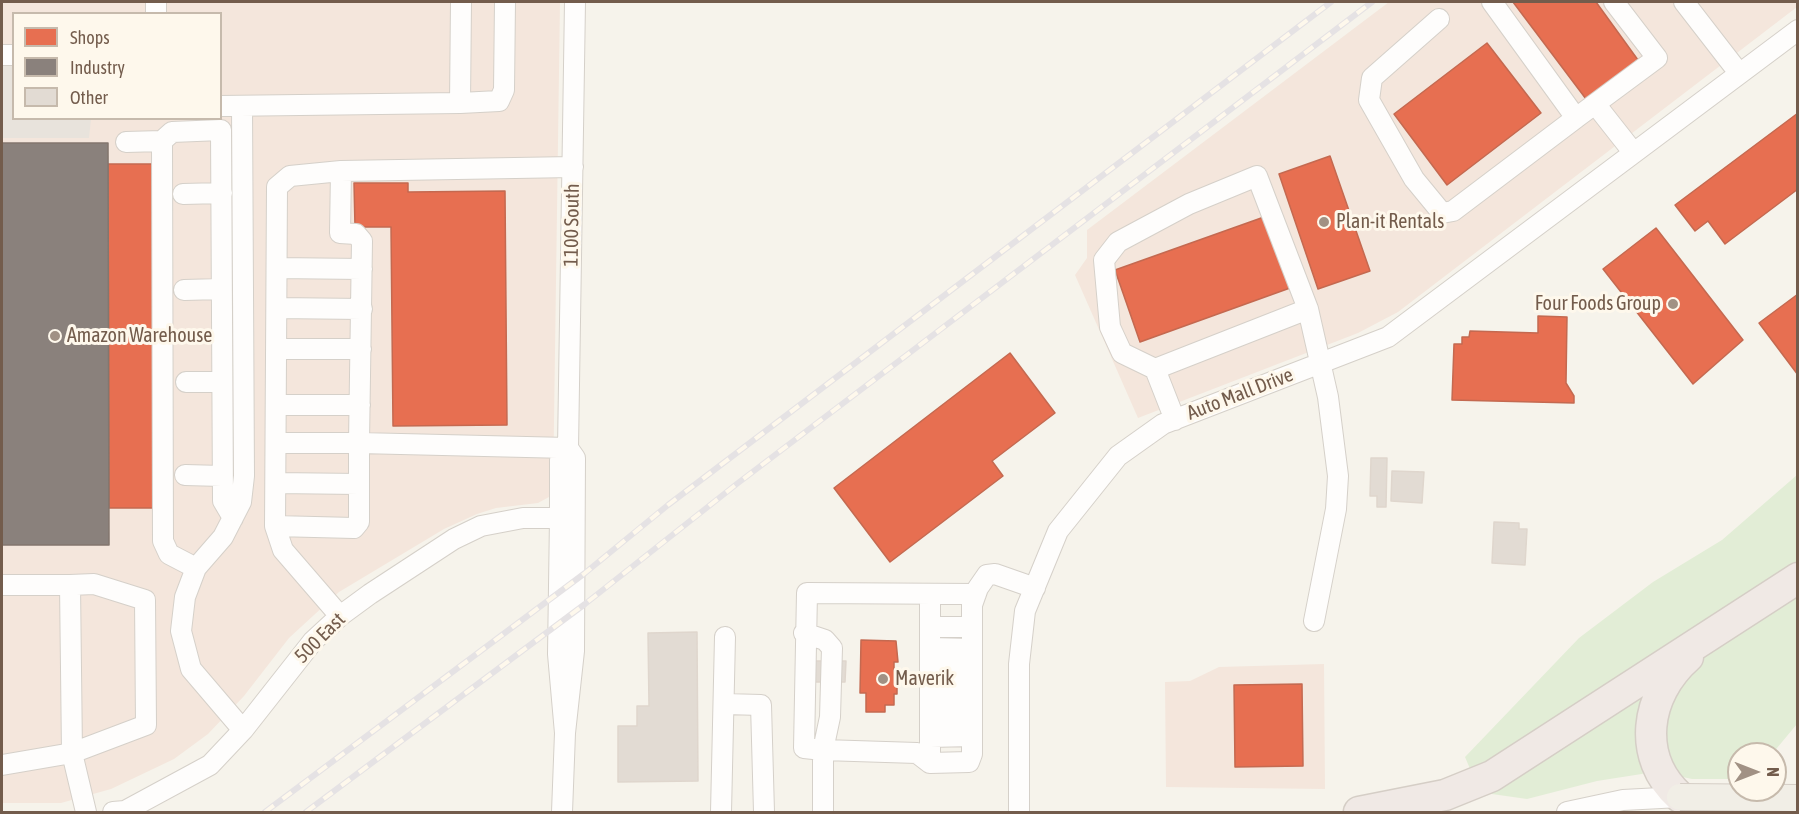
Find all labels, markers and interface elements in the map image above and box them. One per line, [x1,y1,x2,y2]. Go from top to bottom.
legend [12,12,222,120]
text: Shops [70,27,110,48]
text: Industry [70,57,125,78]
text: Other [70,87,108,108]
street label: 1100 South [559,183,585,267]
place label: Plan-it Rentals [1336,210,1444,234]
marker: Plan-it Rentals [1317,215,1331,229]
place label: Four Foods Group [1535,292,1661,316]
marker: Four Foods Group [1666,297,1680,311]
place label: Amazon Warehouse [67,324,212,348]
marker: Amazon Warehouse [48,329,62,343]
street label: Auto Mall Drive [1183,363,1297,425]
street label: 500 East [290,608,350,668]
place label: Maverik [895,667,954,691]
marker: Maverik [876,672,890,686]
north arrow [1727,742,1787,802]
text: N [1764,767,1782,777]

